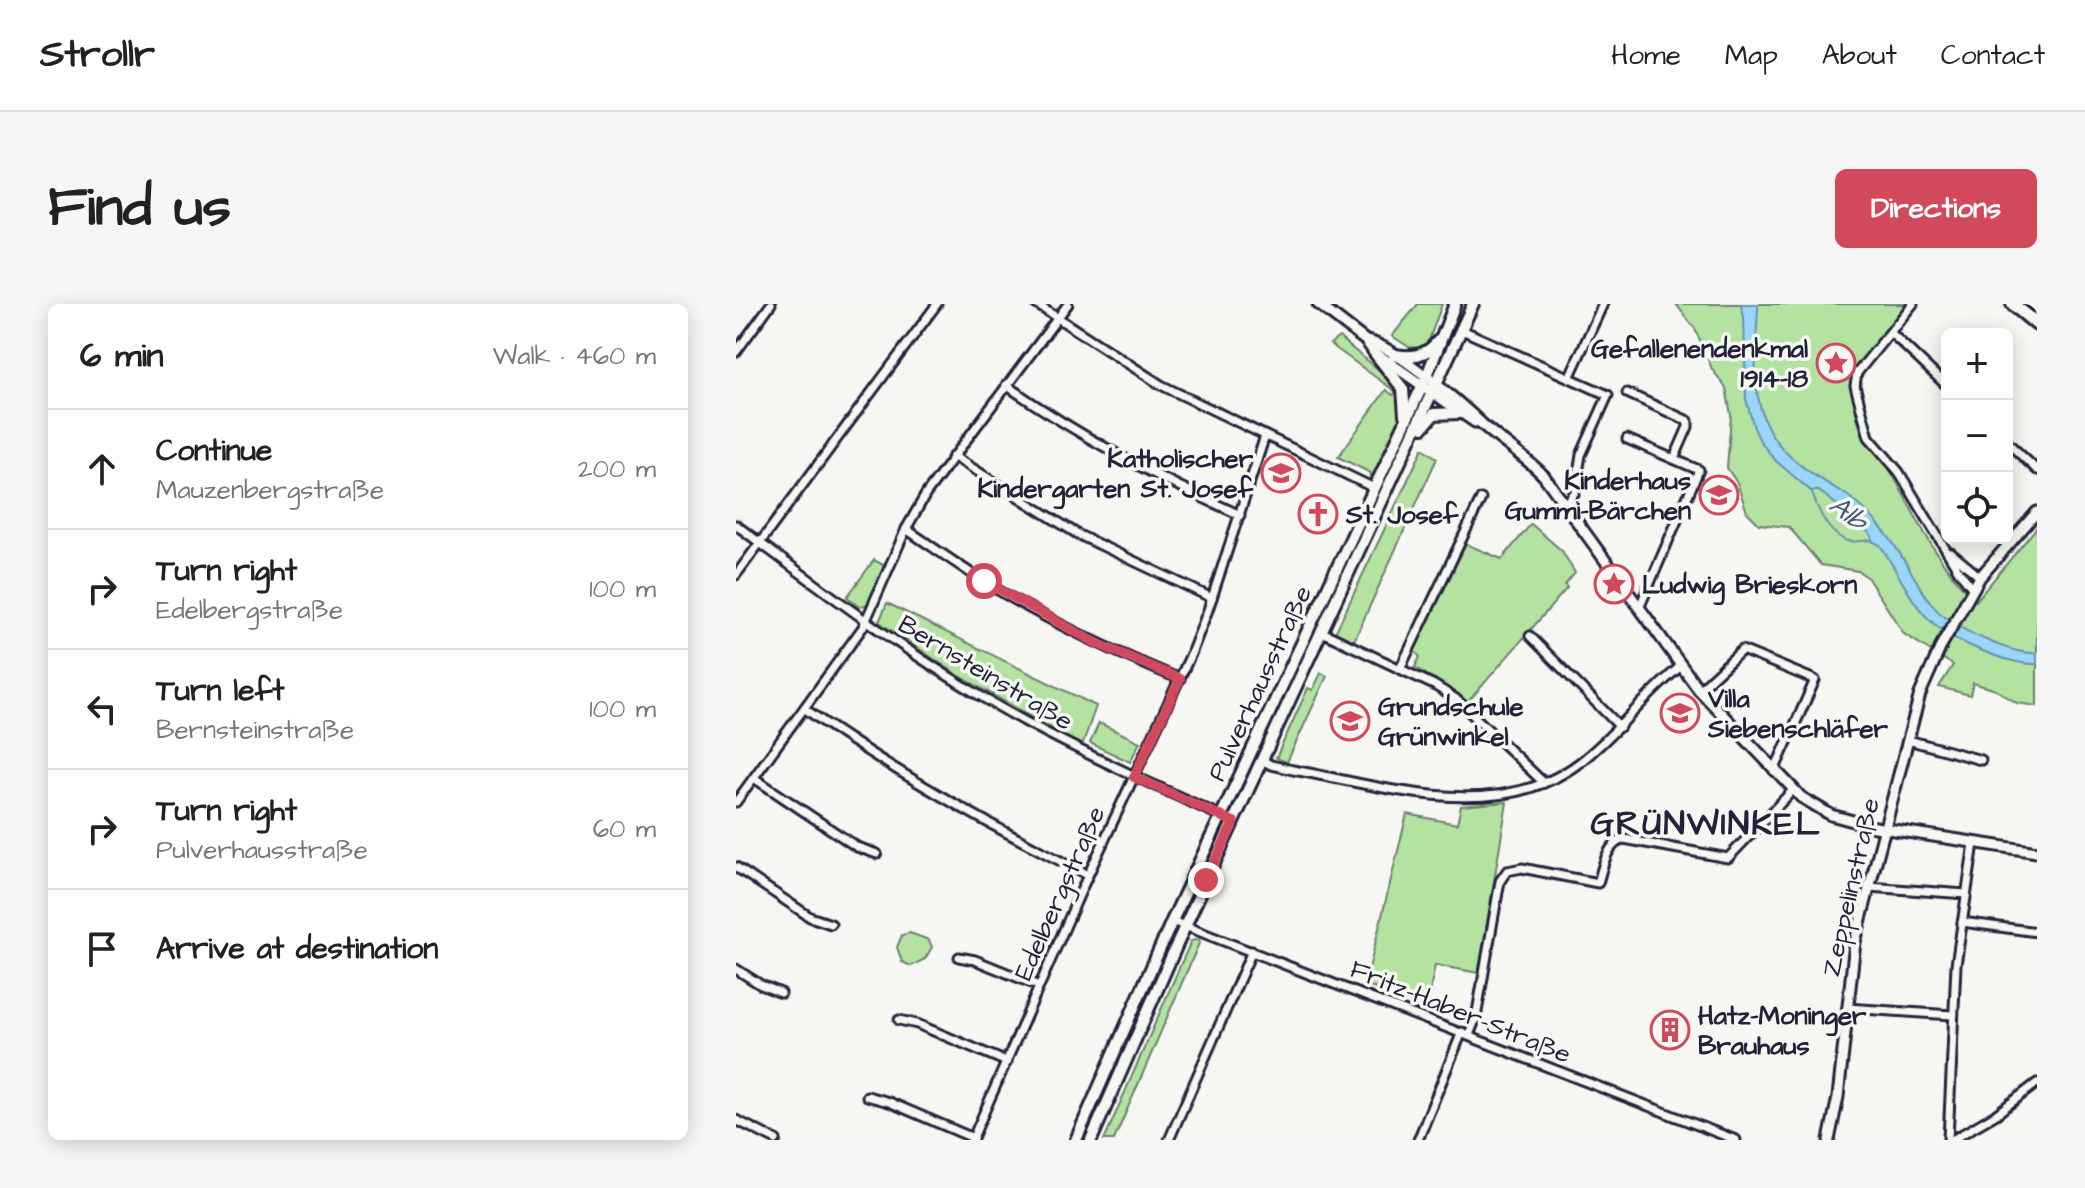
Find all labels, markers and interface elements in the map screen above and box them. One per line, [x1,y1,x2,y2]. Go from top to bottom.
text: Strollr [40,29,155,81]
text: Home [1611,36,1681,75]
text: Map [1725,36,1778,75]
text: About [1822,36,1897,75]
text: Contact [1941,36,2045,75]
text: Find us [48,169,231,247]
button: Directions [1835,169,2037,248]
map controls [1941,328,2013,544]
button: + [1941,328,2013,400]
place label: Gefallenendenkmal 1914–18 [1591,331,1808,397]
text: 6 min [80,332,164,380]
text: Walk · 460 m [493,338,656,374]
place icon: Gefallenendenkmal 1914–18 [1815,342,1857,384]
button: − [1941,400,2013,472]
text: Continue [156,430,272,472]
place label: Katholischer Kindergarten St. Josef [977,441,1254,510]
icon: ahead [80,447,124,491]
text: 200 m [578,451,656,487]
school or university icon: Katholischer Kindergarten St. Josef [1260,452,1302,494]
place label: Kinderhaus Gummi-Bärchen [1505,463,1691,529]
text: Mauzenbergstraße [156,472,384,508]
button: locate [1941,472,2013,544]
school or university icon: Kinderhaus Gummi-Bärchen [1698,474,1740,516]
water label: Alb [1821,486,1877,542]
church icon: St. Josef [1297,493,1339,535]
place label: St. Josef [1345,497,1459,533]
text: Turn right [156,550,297,592]
route start [966,563,1002,599]
place icon: Ludwig Brieskorn [1593,563,1635,605]
icon: right [80,567,124,611]
place label: Ludwig Brieskorn [1642,567,1857,606]
text: 100 m [589,571,656,607]
street label: Pulverhausstraße [1199,580,1321,787]
text: Edelbergstraße [156,592,343,628]
street label: Bernsteinstraße [891,606,1080,739]
text: Turn left [156,670,284,712]
place label: Villa Siebenschläfer [1707,681,1889,747]
icon: left [80,687,124,731]
place label: Grundschule Grünwinkel [1378,689,1524,755]
text: 100 m [589,691,656,727]
school or university icon: Villa Siebenschläfer [1659,692,1701,734]
school or university icon: Grundschule Grünwinkel [1329,700,1371,742]
text: Bernsteinstraße [156,712,354,748]
text: Turn right [156,790,297,832]
street label: Zeppelinstraße [1813,794,1889,980]
district label: GRÜNWINKEL [1591,800,1821,848]
street label: Edelbergstraße [1005,801,1116,987]
icon: right [80,807,124,851]
text: 60 m [593,811,656,847]
text: Pulverhausstraße [156,832,368,868]
route end [1188,862,1224,898]
icon: arrive [80,927,124,971]
text: Arrive at destination [156,928,438,970]
street label: Fritz-Haber-Straße [1345,951,1576,1073]
place label: Hatz-Moninger Brauhaus [1698,998,1867,1064]
building icon: Hatz-Moninger Brauhaus [1649,1009,1691,1051]

